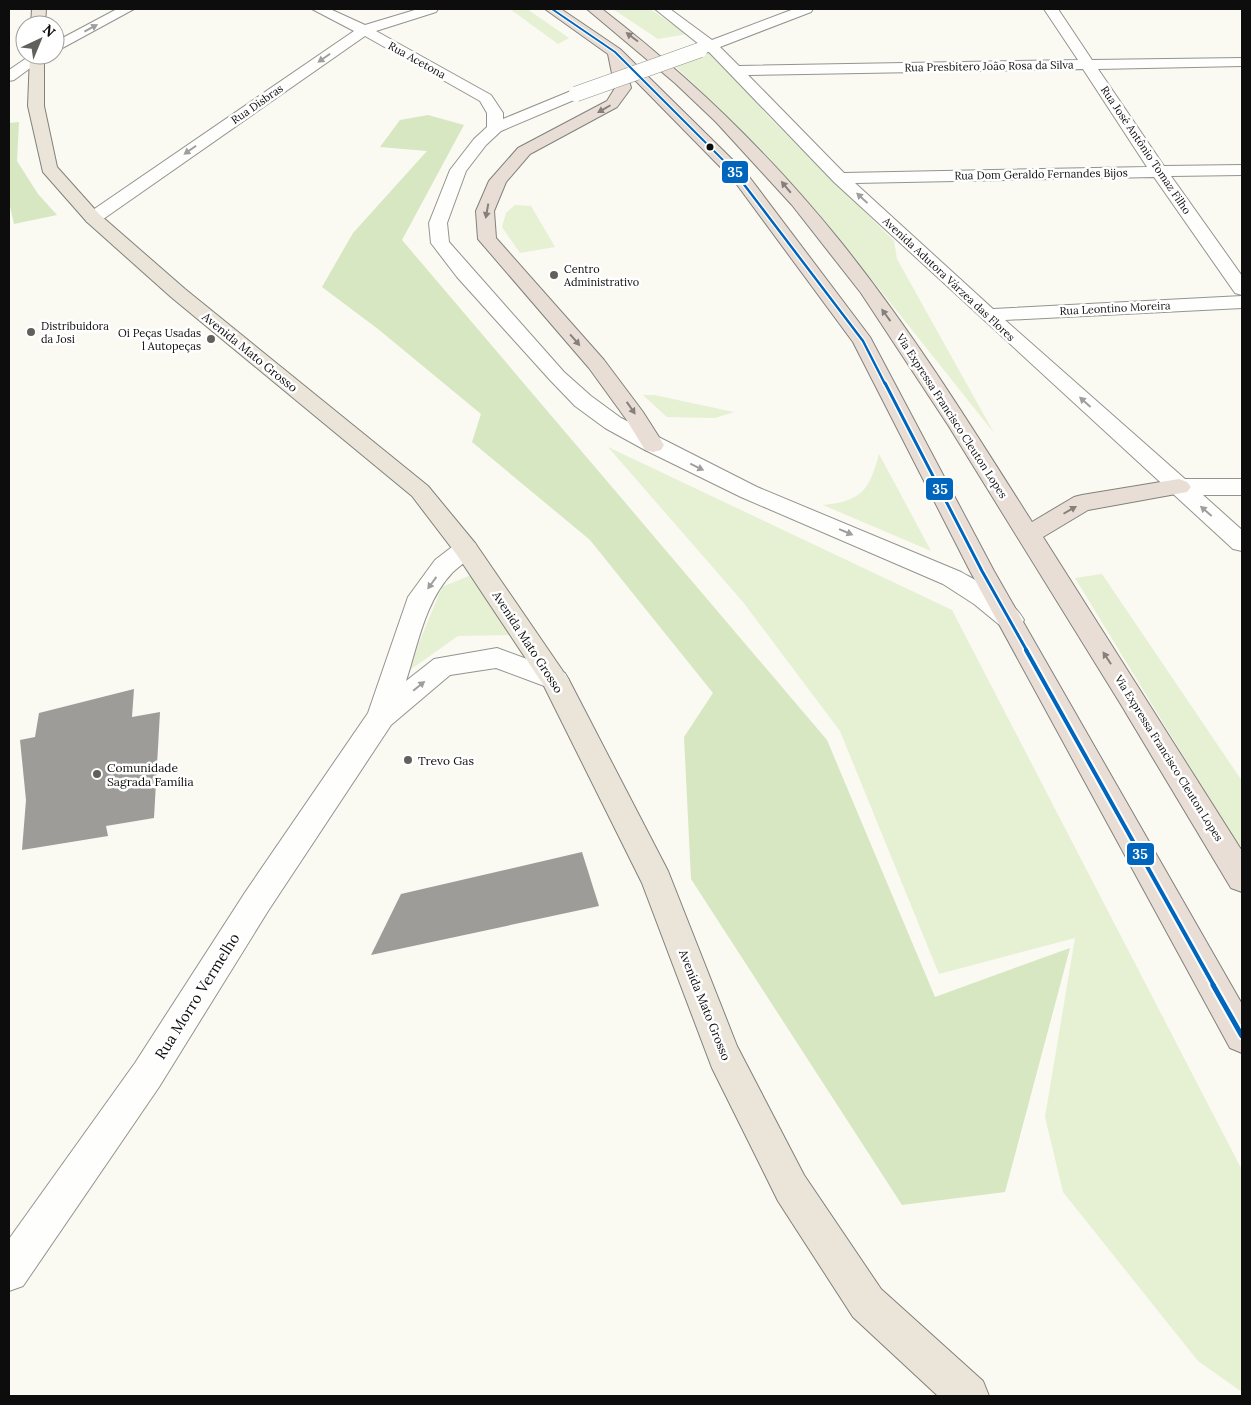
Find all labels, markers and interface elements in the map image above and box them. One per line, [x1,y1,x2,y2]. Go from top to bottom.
north arrow [15,15,65,65]
text: N [39,20,59,41]
one-way arrow [84,24,98,32]
one-way arrow [626,32,639,43]
street label: Rua Acetona [386,38,449,82]
one-way arrow [317,53,331,63]
street label: Rua Presbítero João Rosa da Silva [904,58,1074,74]
street label: Rua Disbras [228,81,286,127]
street label: Rua José Antônio Tomaz Filho [1098,83,1194,217]
one-way arrow [597,105,610,114]
unlabelled marker [705,142,715,152]
one-way arrow [184,145,197,155]
line badge: 35 [721,160,749,184]
text: 35 [727,163,743,181]
street label: Rua Dom Geraldo Fernandes Bijos [954,165,1128,183]
one-way arrow [781,181,792,193]
one-way arrow [856,192,868,204]
one-way arrow [482,203,490,219]
street label: Avenida Adutora Várzea das Flores [879,213,1018,344]
place label: Centro Administrativo [563,262,639,289]
marker: Centro Administrativo [548,269,560,281]
street label: Rua Leontino Moreira [1059,298,1171,318]
street label: Avenida Mato Grosso [199,308,301,395]
one-way arrow [881,308,891,322]
place label: Distribuidora da Josi [41,319,109,346]
marker: Distribuidora da Josi [25,326,37,338]
place label: Oi Peças Usadas l Autopeças [118,326,201,353]
street label: Via Expressa Francisco Cleuton Lopes [893,330,1011,501]
marker: Oi Peças Usadas l Autopeças [205,333,217,345]
one-way arrow [569,333,581,345]
one-way arrow [1079,396,1091,408]
one-way arrow [625,401,636,414]
one-way arrow [690,463,704,471]
line badge: 35 [925,477,954,501]
text: 35 [932,480,948,498]
one-way arrow [1200,505,1212,517]
one-way arrow [1064,506,1077,515]
one-way arrow [839,529,853,537]
one-way arrow [427,576,437,590]
street label: Avenida Mato Grosso [489,587,567,696]
one-way arrow [1102,651,1111,664]
street label: Via Expressa Francisco Cleuton Lopes [1111,671,1226,844]
one-way arrow [413,681,425,692]
place label: Trevo Gas [418,753,475,768]
marker: Trevo Gas [402,754,414,766]
place label: Comunidade Sagrada Família [107,760,194,789]
marker: Comunidade Sagrada Família [91,768,103,780]
line badge: 35 [1126,842,1155,866]
text: 35 [1132,845,1148,863]
street label: Rua Morro Vermelho [150,929,244,1063]
street label: Avenida Mato Grosso [676,946,734,1063]

